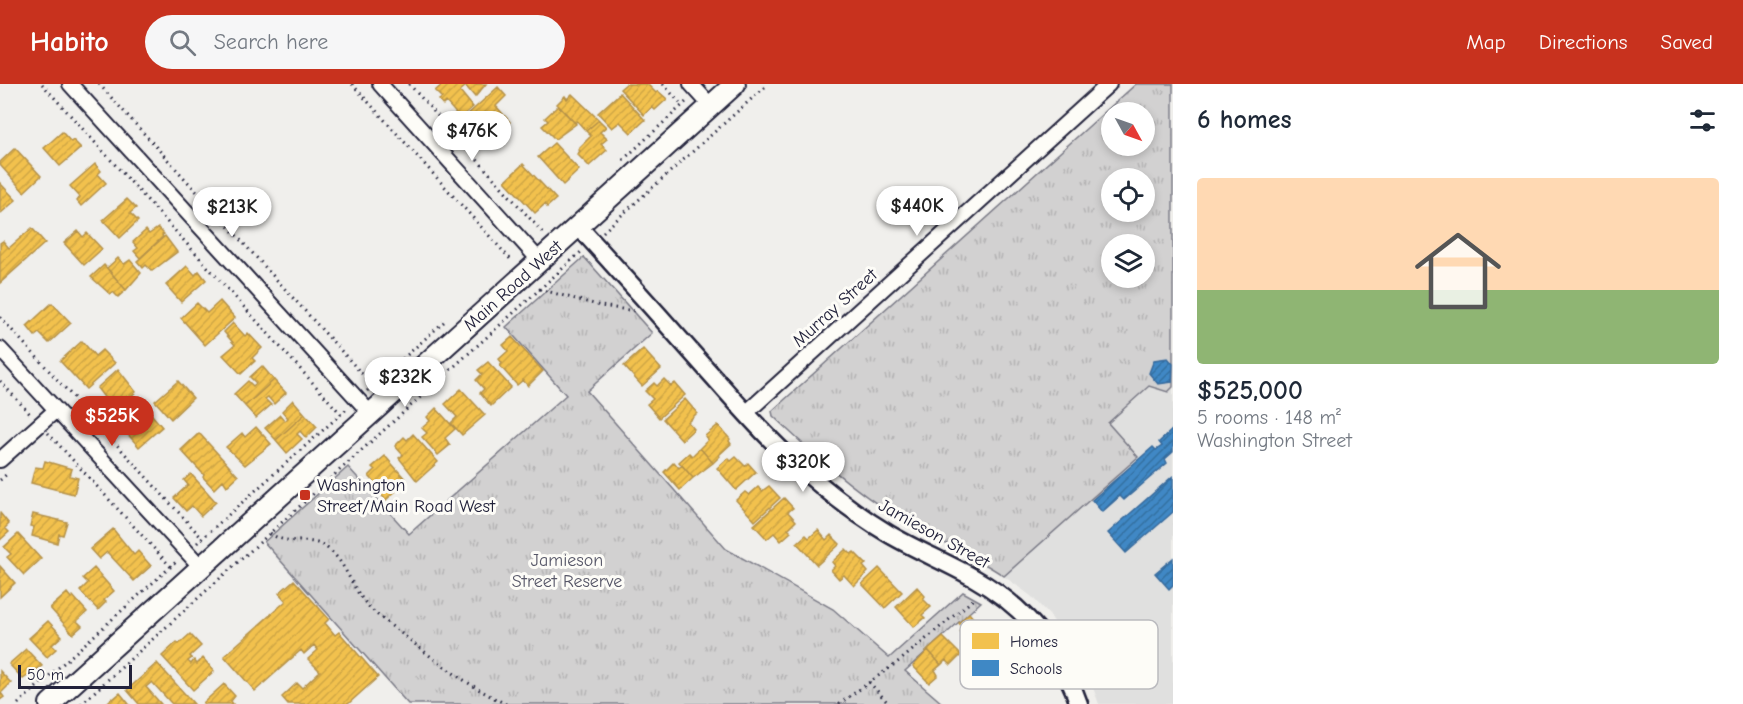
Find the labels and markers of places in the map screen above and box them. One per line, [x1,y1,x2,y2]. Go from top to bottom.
pin: $476K [430,111,514,162]
pin: $440K [875,186,959,237]
pin: $213K [190,187,274,238]
pin: $232K [363,357,447,408]
pin: $525K [70,396,154,447]
pin: $320K [761,442,845,493]
place label: Washington Street/Main Road West [317,475,496,517]
marker: Washington Street/Main Road West [298,488,312,502]

